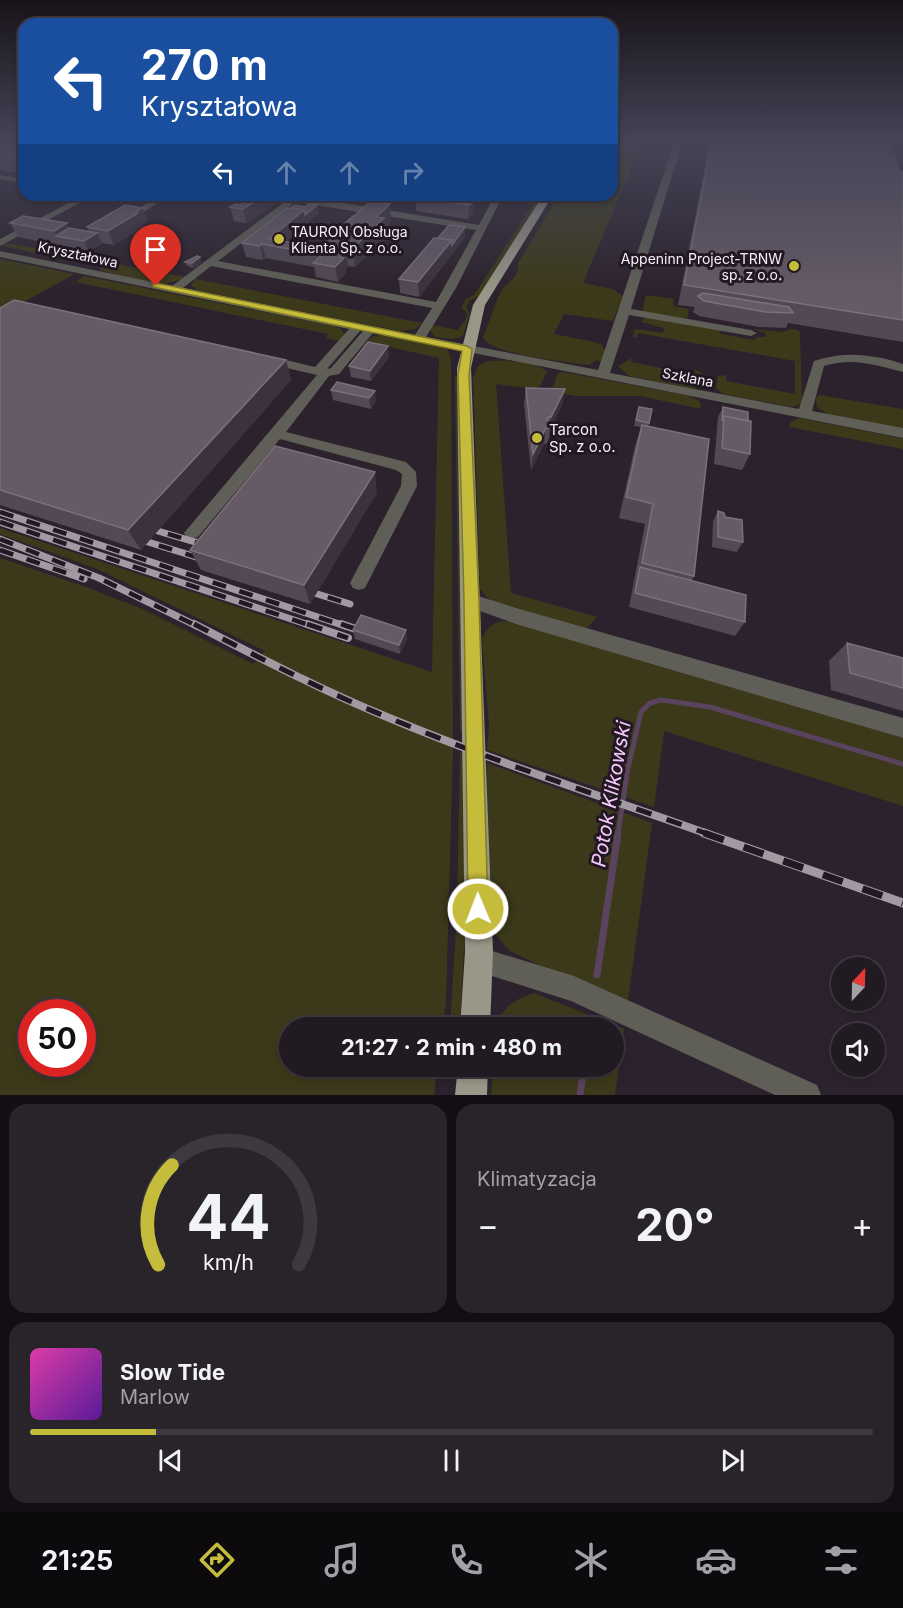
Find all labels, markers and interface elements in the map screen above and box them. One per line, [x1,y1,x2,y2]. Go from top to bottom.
text: 270 m [141,39,268,90]
icon: left [42,42,120,120]
text: Kryształowa [141,90,298,123]
icon: left [207,156,240,189]
icon: ahead [270,156,303,189]
icon: ahead [333,156,366,189]
icon: right [396,156,429,189]
place label: TAURON Obsługa Klienta Sp. z o.o. [291,223,408,256]
pin [130,224,181,286]
marker: TAURON Obsługa Klienta Sp. z o.o. [272,232,286,246]
icon: arrive [139,233,172,266]
street label: Kryształowa [36,237,120,271]
place label: Appeninn Project-TRNW sp. z o.o. [621,250,782,283]
marker: Appeninn Project-TRNW sp. z o.o. [787,259,801,273]
street label: Szklana [661,364,715,390]
place label: Tarcon Sp. z o.o. [549,420,615,456]
marker: Tarcon Sp. z o.o. [530,431,544,445]
water label: Potok Klikowski [586,718,636,869]
position arrow [446,877,510,941]
north arrow [831,957,885,1011]
map controls [831,957,885,1077]
speed limit sign: 50 [18,999,96,1077]
button: sound [831,1023,885,1077]
text: 21:27 · 2 min · 480 m [341,1034,562,1060]
text: Klimatyzacja [477,1167,597,1191]
text: 44 [186,1179,270,1254]
text: 20° [635,1197,715,1252]
text: − [477,1205,499,1245]
text: + [851,1205,873,1245]
text: km/h [203,1250,253,1276]
text: Slow Tide [120,1359,225,1385]
text: Marlow [120,1385,190,1409]
icon: previous [154,1444,187,1477]
icon: pause [435,1444,468,1477]
icon: next [716,1444,749,1477]
icon: directions [196,1539,238,1581]
icon: music [321,1539,363,1581]
icon: phone [445,1539,487,1581]
icon: climate [570,1539,612,1581]
icon: car [695,1539,737,1581]
icon: filters [820,1539,862,1581]
text: 21:25 [41,1544,113,1577]

